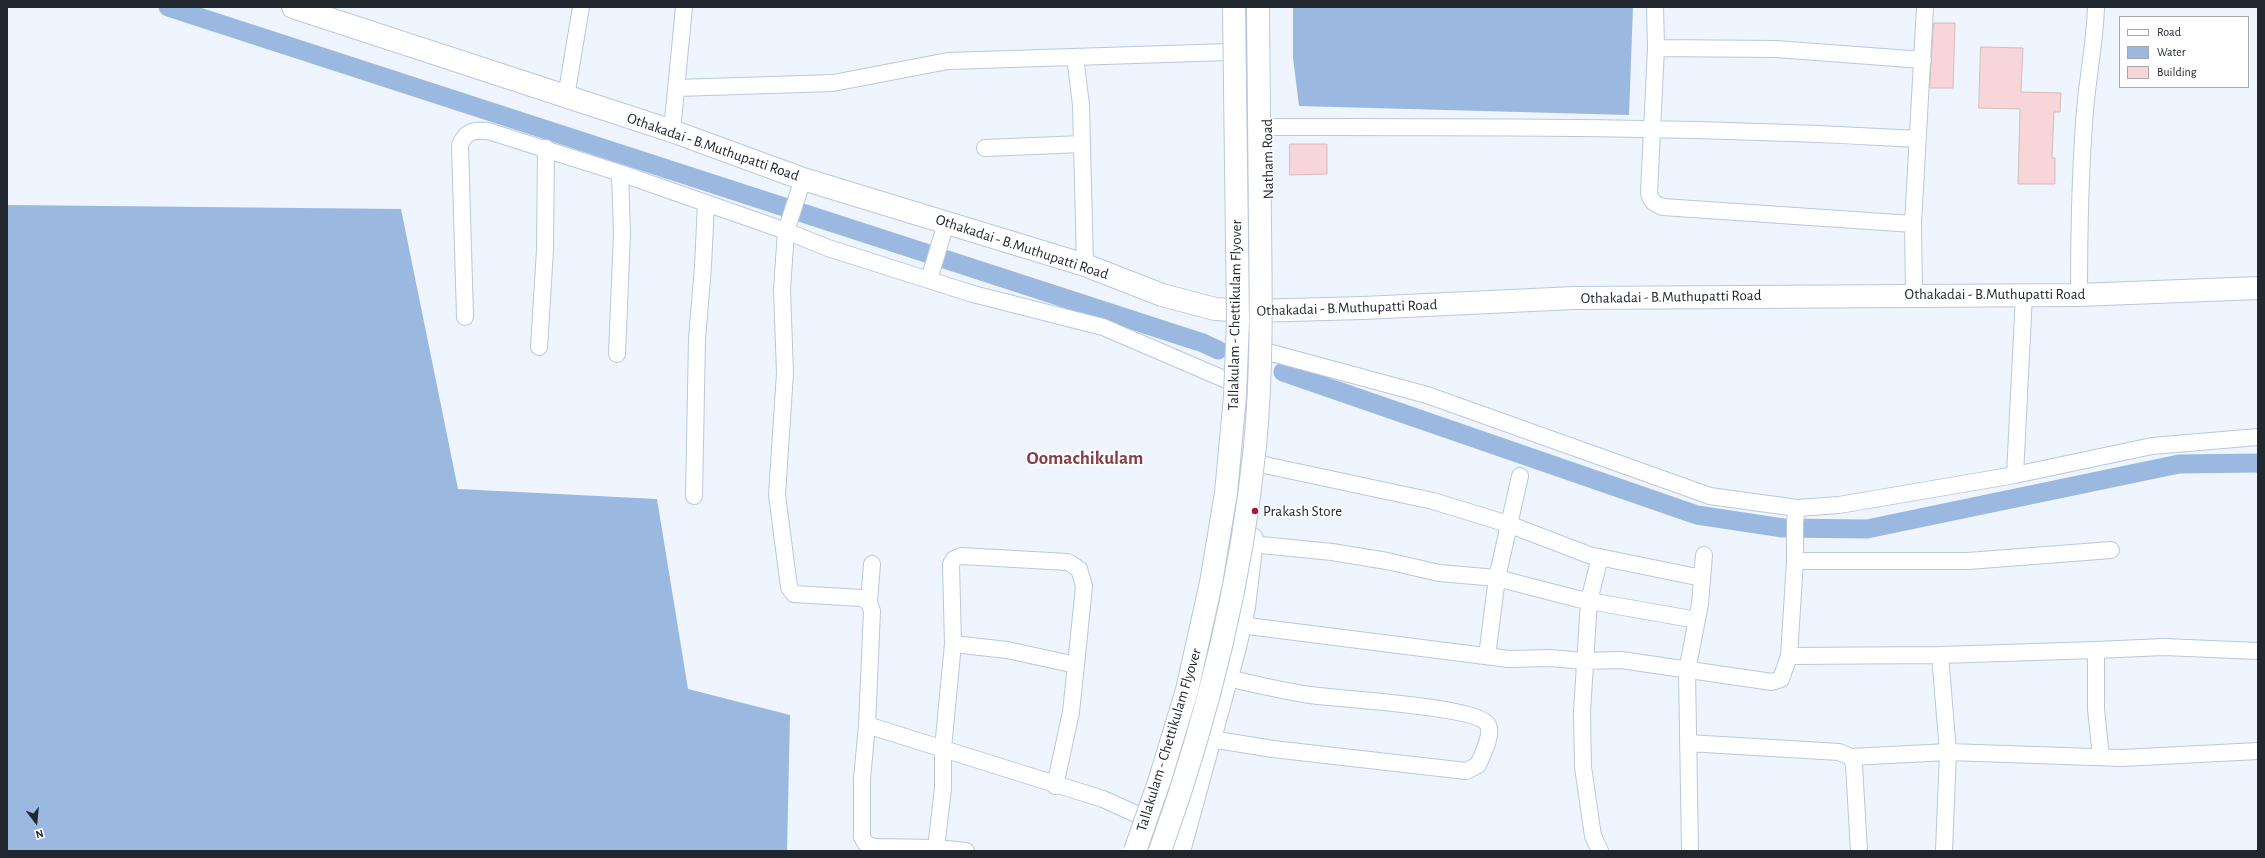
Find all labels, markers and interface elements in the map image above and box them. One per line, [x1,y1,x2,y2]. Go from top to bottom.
legend [2119,16,2249,88]
text: Road [2157,26,2181,38]
text: Water [2157,46,2186,58]
text: Building [2157,66,2197,78]
street label: Othakadai - B.Muthupatti Road [625,109,801,185]
street label: Natham Road [1258,119,1278,199]
street label: Othakadai - B.Muthupatti Road [933,211,1111,283]
street label: Tallakulam - Chettikulam Flyover [1224,219,1246,411]
street label: Othakadai - B.Muthupatti Road [1905,285,2085,303]
street label: Othakadai - B.Muthupatti Road [1580,286,1762,308]
street label: Othakadai - B.Muthupatti Road [1256,296,1438,320]
district label: Oomachikulam [1027,447,1143,469]
place label: Prakash Store [1263,502,1342,520]
marker: Prakash Store [1250,506,1260,516]
street label: Tallakulam - Chettikulam Flyover [1133,646,1205,834]
north arrow [16,802,56,842]
text: N [34,828,45,840]

